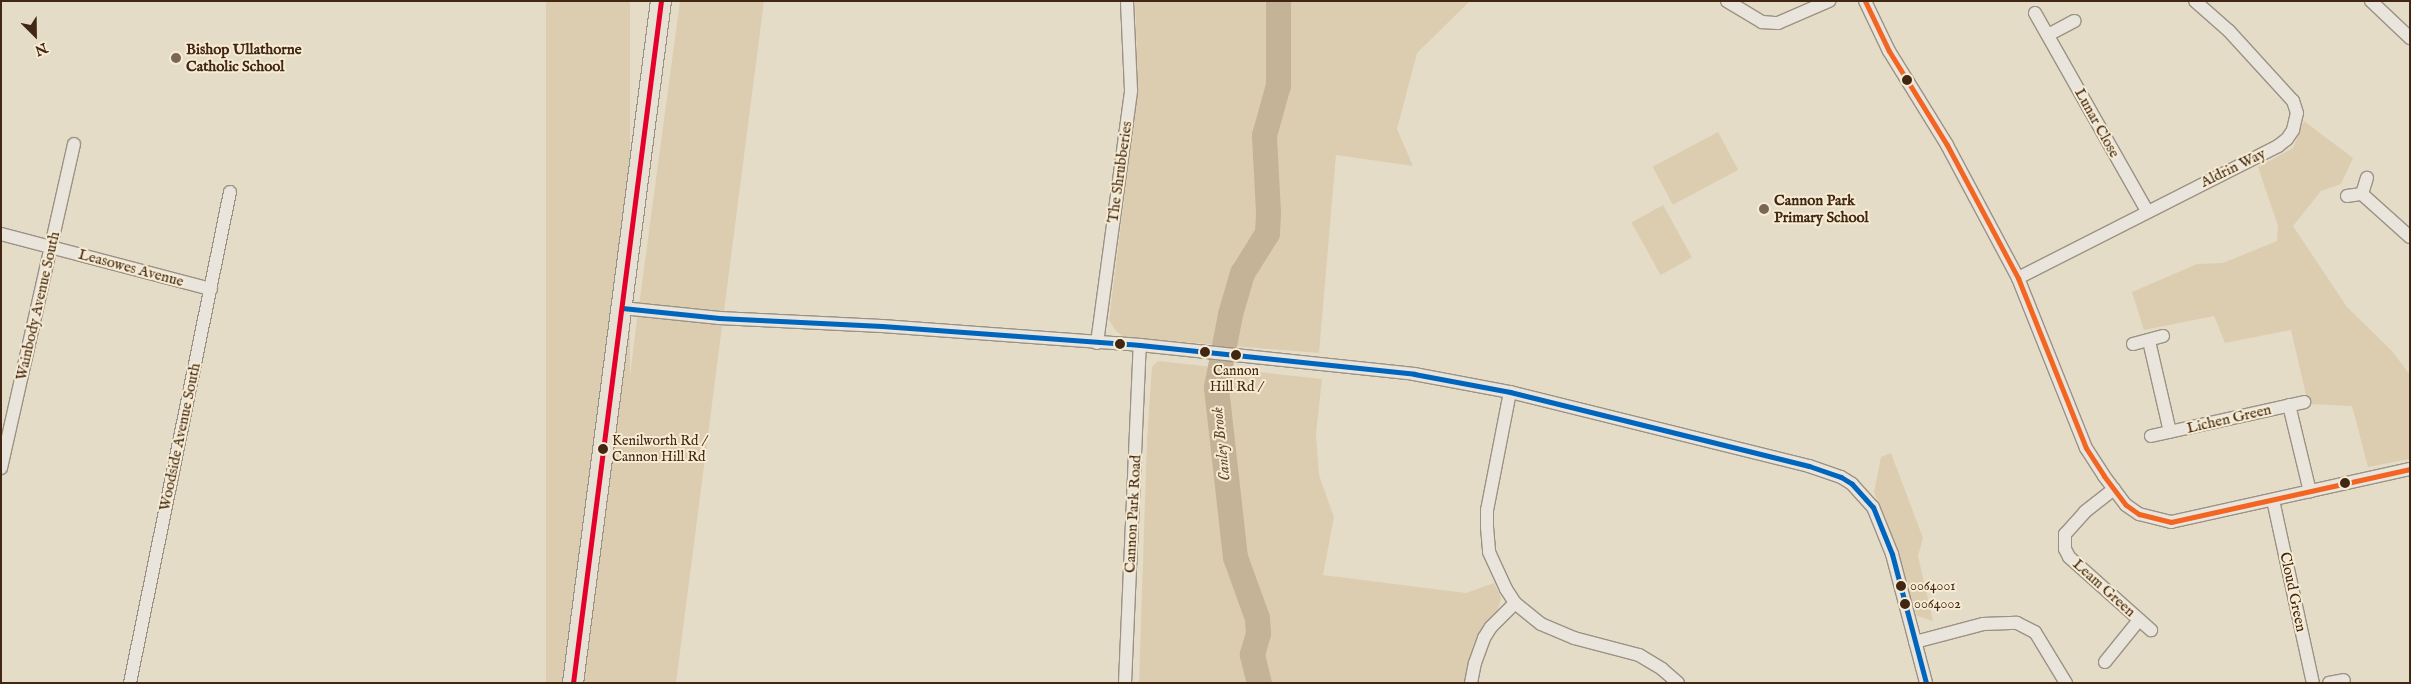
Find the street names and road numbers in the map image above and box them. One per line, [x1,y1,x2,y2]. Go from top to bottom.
street label: Lunar Close [2071,85,2123,161]
street label: The Shrubberies [1104,120,1136,224]
street label: Aldrin Way [2198,145,2268,191]
street label: Wainbody Avenue South [12,230,64,382]
street label: Leasowes Avenue [76,245,186,291]
street label: Woodside Avenue South [156,361,204,513]
street label: Lichen Green [2185,401,2273,437]
street label: Cannon Park Road [1121,455,1145,573]
street label: Cloud Green [2276,551,2310,633]
street label: Leam Green [2069,555,2139,621]

